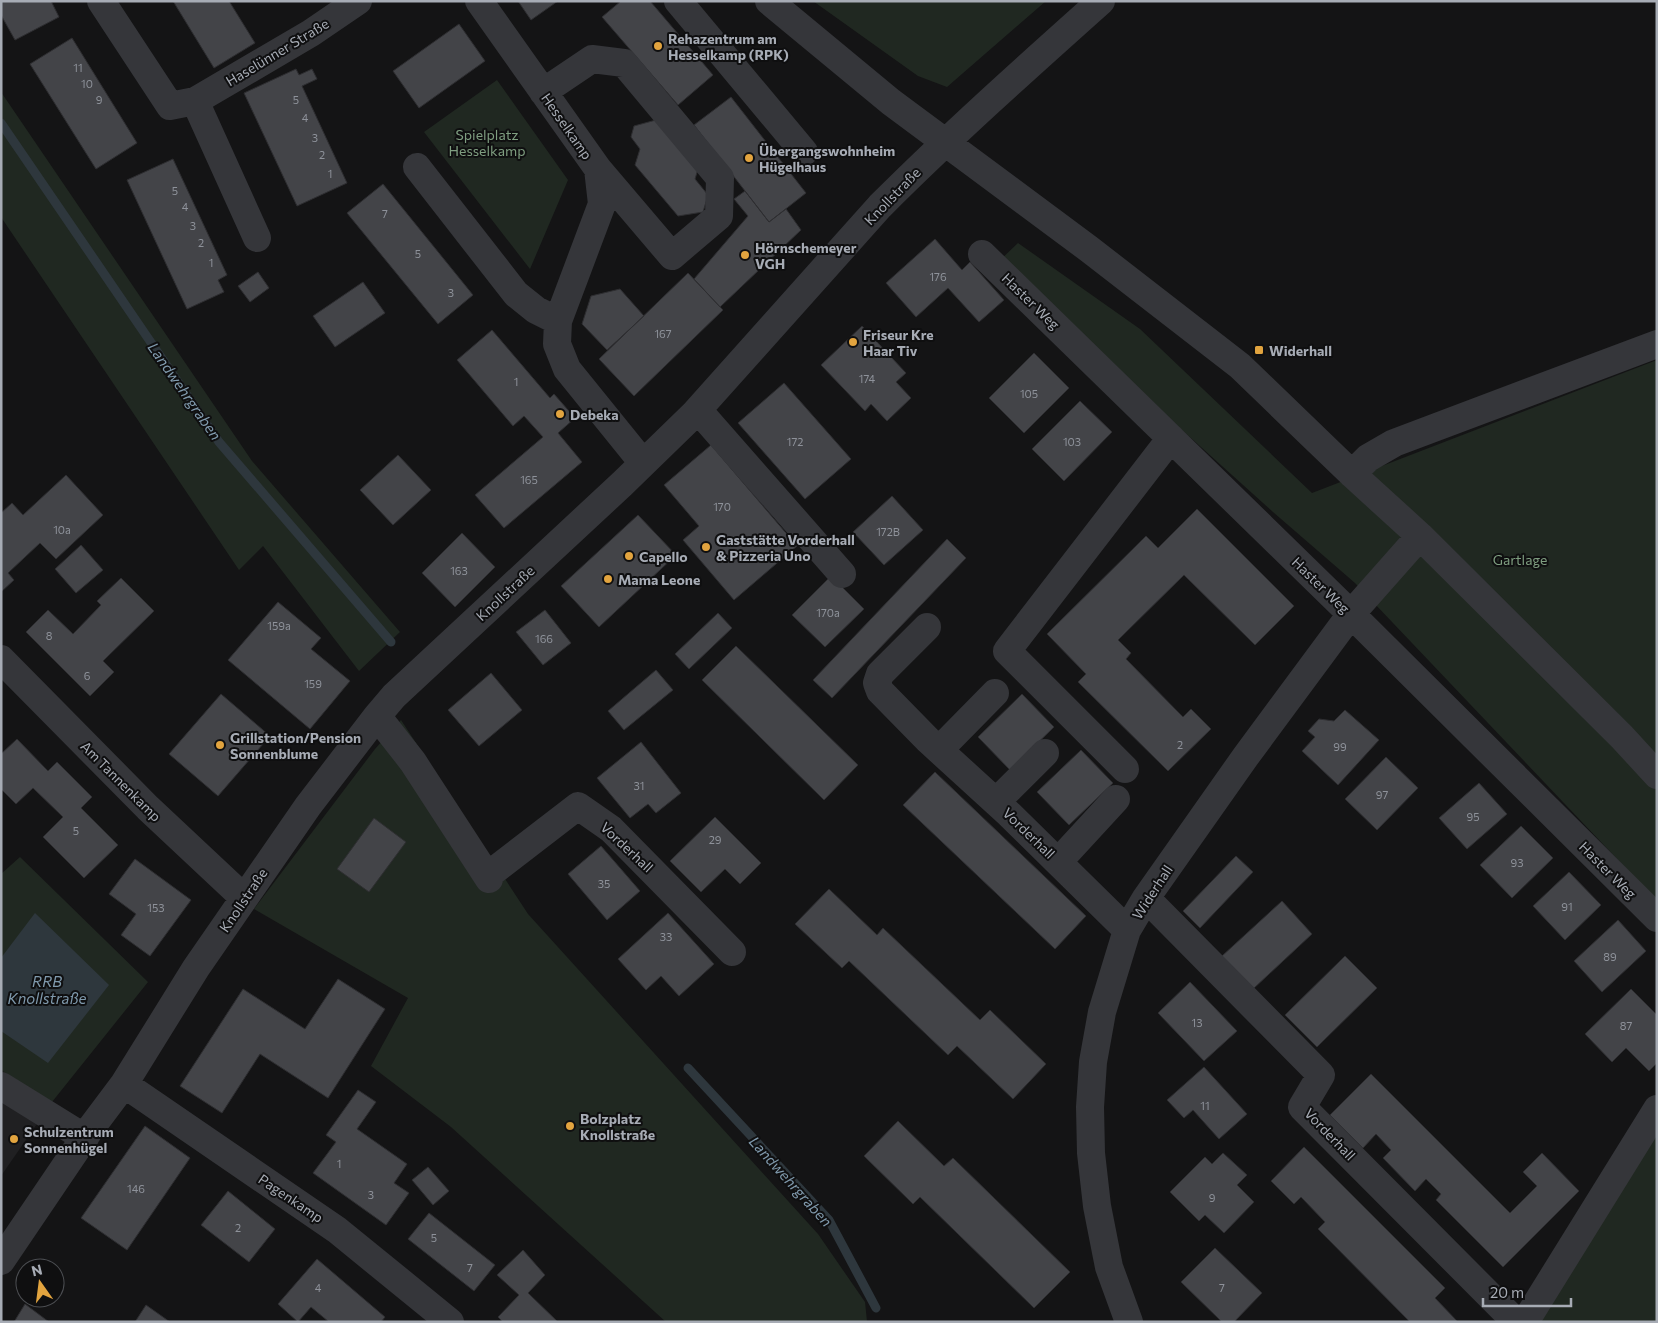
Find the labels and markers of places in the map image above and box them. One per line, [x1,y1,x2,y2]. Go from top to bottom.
place label: Rehazentrum am Hesselkamp (RPK) [668,30,789,63]
marker: Rehazentrum am Hesselkamp (RPK) [652,40,664,52]
place label: Übergangswohnheim Hügelhaus [759,142,895,175]
marker: Übergangswohnheim Hügelhaus [743,152,755,164]
place label: Hörnschemeyer VGH [755,239,857,272]
marker: Hörnschemeyer VGH [739,249,751,261]
place label: Friseur Kre Haar Tiv [863,326,934,359]
marker: Friseur Kre Haar Tiv [847,336,859,348]
place label: Widerhall [1269,342,1332,359]
marker: Widerhall [1253,344,1265,356]
place label: Debeka [570,406,619,423]
marker: Debeka [554,408,566,420]
place label: Gaststätte Vorderhall & Pizzeria Uno [716,531,855,564]
marker: Gaststätte Vorderhall & Pizzeria Uno [700,541,712,553]
place label: Capello [639,548,688,565]
marker: Capello [623,550,635,562]
place label: Mama Leone [618,571,700,588]
marker: Mama Leone [602,573,614,585]
place label: Grillstation/Pension Sonnenblume [230,729,361,762]
marker: Grillstation/Pension Sonnenblume [214,739,226,751]
place label: Bolzplatz Knollstraße [580,1110,655,1143]
marker: Bolzplatz Knollstraße [564,1120,576,1132]
place label: Schulzentrum Sonnenhügel [24,1123,114,1156]
marker: Schulzentrum Sonnenhügel [8,1133,20,1145]

